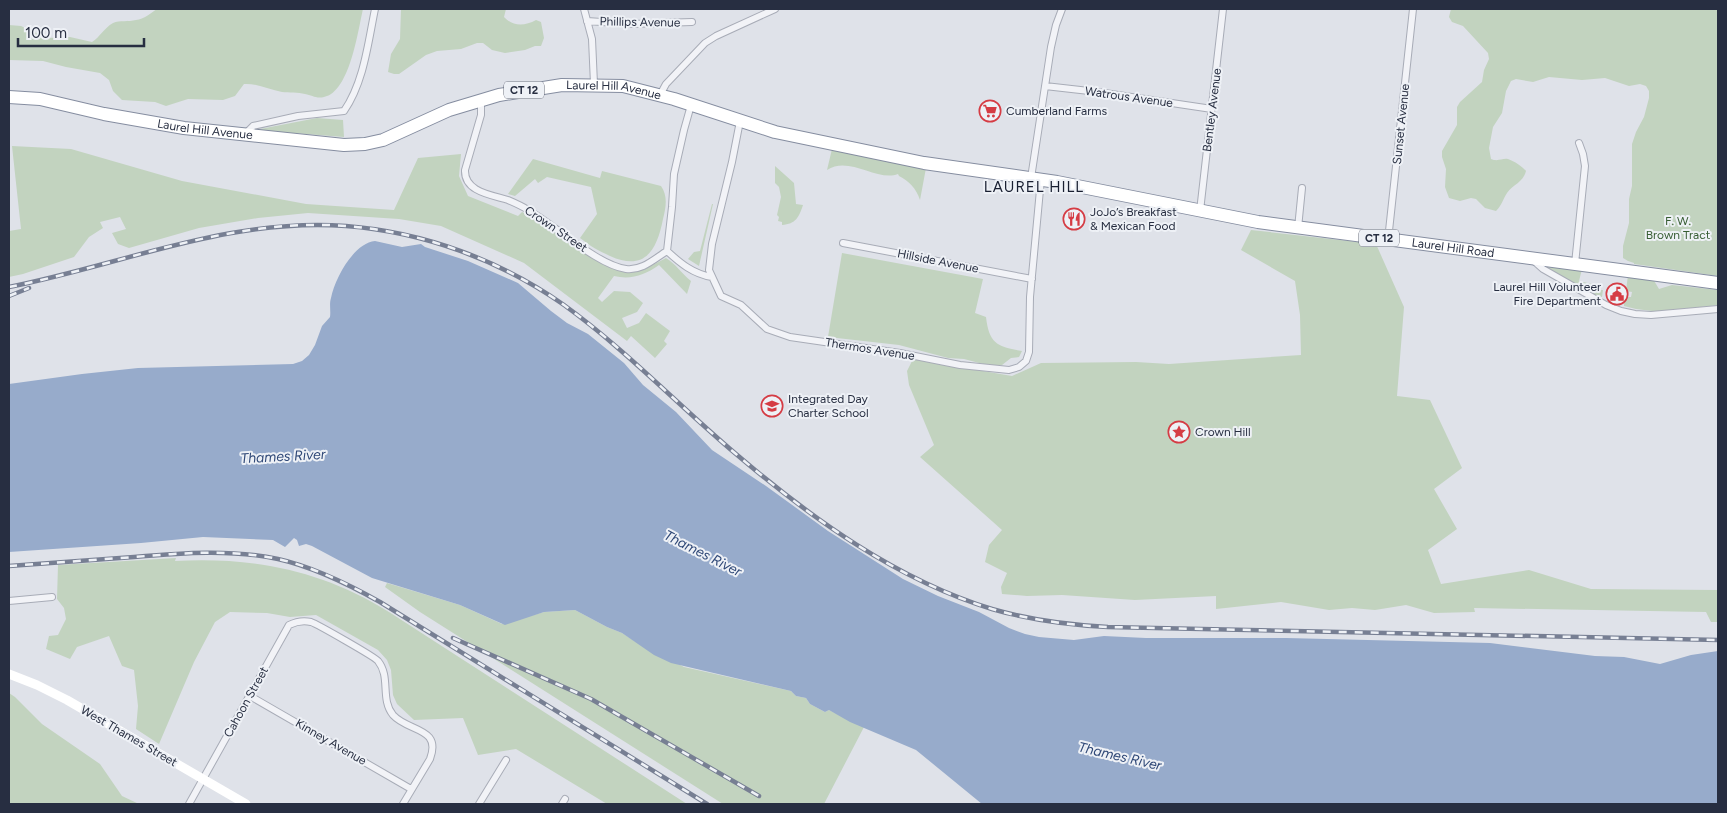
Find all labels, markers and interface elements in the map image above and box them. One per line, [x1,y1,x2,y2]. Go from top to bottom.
street label: Phillips Avenue [600,14,681,30]
scale bar [18,15,144,47]
text: 100 m [25,24,67,42]
street label: Bentley Avenue [1200,67,1224,153]
street label: Laurel Hill Avenue [566,78,663,103]
road number: CT 12 [504,82,544,98]
street label: Sunset Avenue [1390,83,1412,165]
street label: Watrous Avenue [1084,84,1174,110]
supermarket icon: Cumberland Farms [978,99,1002,123]
place label: Cumberland Farms [1006,104,1107,118]
street label: Laurel Hill Avenue [156,116,254,142]
district label: LAUREL HILL [984,178,1084,196]
street label: Crown Street [522,203,590,255]
place label: JoJo’s Breakfast & Mexican Food [1090,205,1177,233]
restaurant icon: JoJo’s Breakfast & Mexican Food [1062,207,1086,231]
park label: F. W. Brown Tract [1646,214,1711,242]
road number: CT 12 [1359,230,1399,247]
street label: Laurel Hill Road [1411,235,1495,260]
street label: Hillside Avenue [896,246,980,276]
place label: Laurel Hill Volunteer Fire Department [1493,280,1601,308]
public building icon: Laurel Hill Volunteer Fire Department [1605,282,1629,306]
street label: Thermos Avenue [824,335,916,363]
place label: Integrated Day Charter School [788,392,869,420]
school or university icon: Integrated Day Charter School [760,394,784,418]
place icon: Crown Hill [1167,420,1191,444]
place label: Crown Hill [1195,425,1251,439]
water label: Thames River [240,446,327,467]
water label: Thames River [661,527,746,581]
street label: Cahoon Street [221,664,271,740]
street label: West Thames Street [78,703,180,770]
street label: Kinney Avenue [293,716,369,768]
water label: Thames River [1077,739,1164,775]

